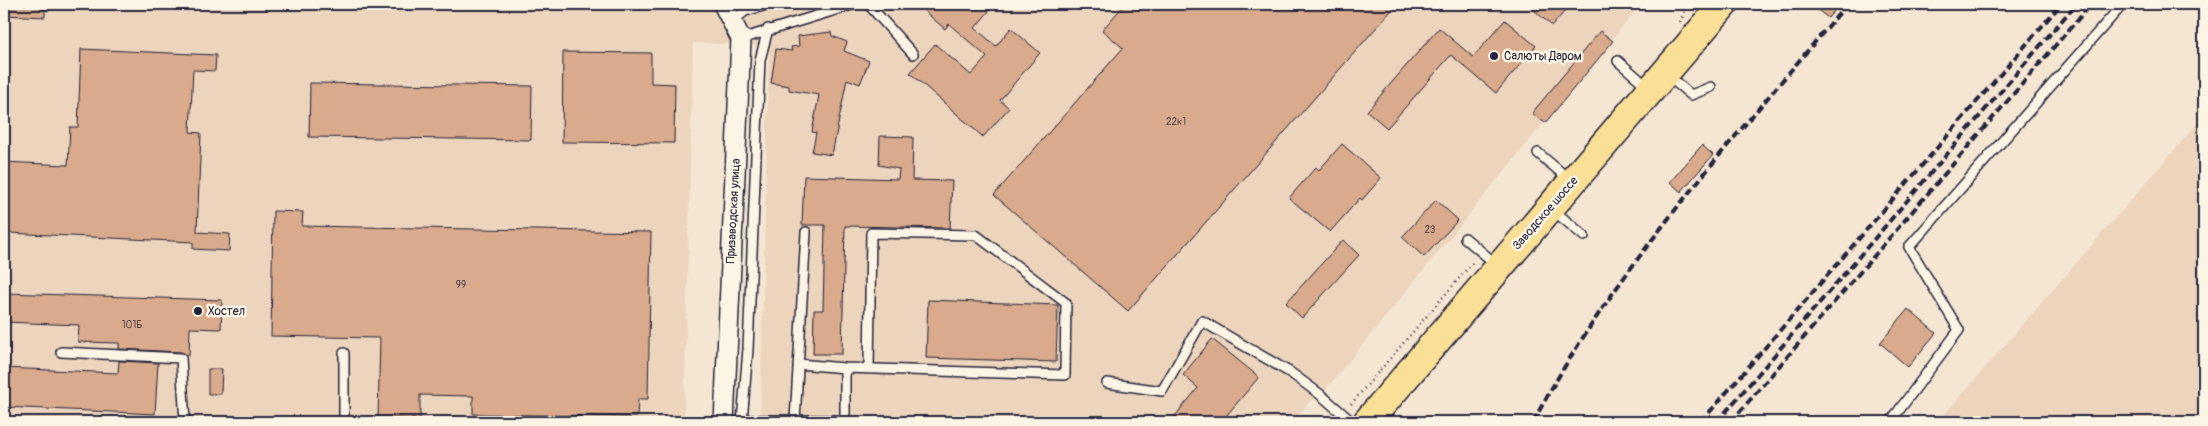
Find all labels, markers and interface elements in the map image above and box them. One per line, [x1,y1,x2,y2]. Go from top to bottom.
place label: Салюты Даром [1504,49,1582,64]
marker: Салюты Даром [1488,50,1500,62]
house number: 22к1 [1166,116,1186,128]
street label: Призаводская улица [723,158,744,264]
street label: Заводское шоссе [1509,173,1581,253]
house number: 23 [1425,224,1436,236]
house number: 99 [456,279,466,291]
place label: Хостел [208,304,245,319]
marker: Хостел [192,305,204,317]
house number: 101Б [122,319,142,331]

